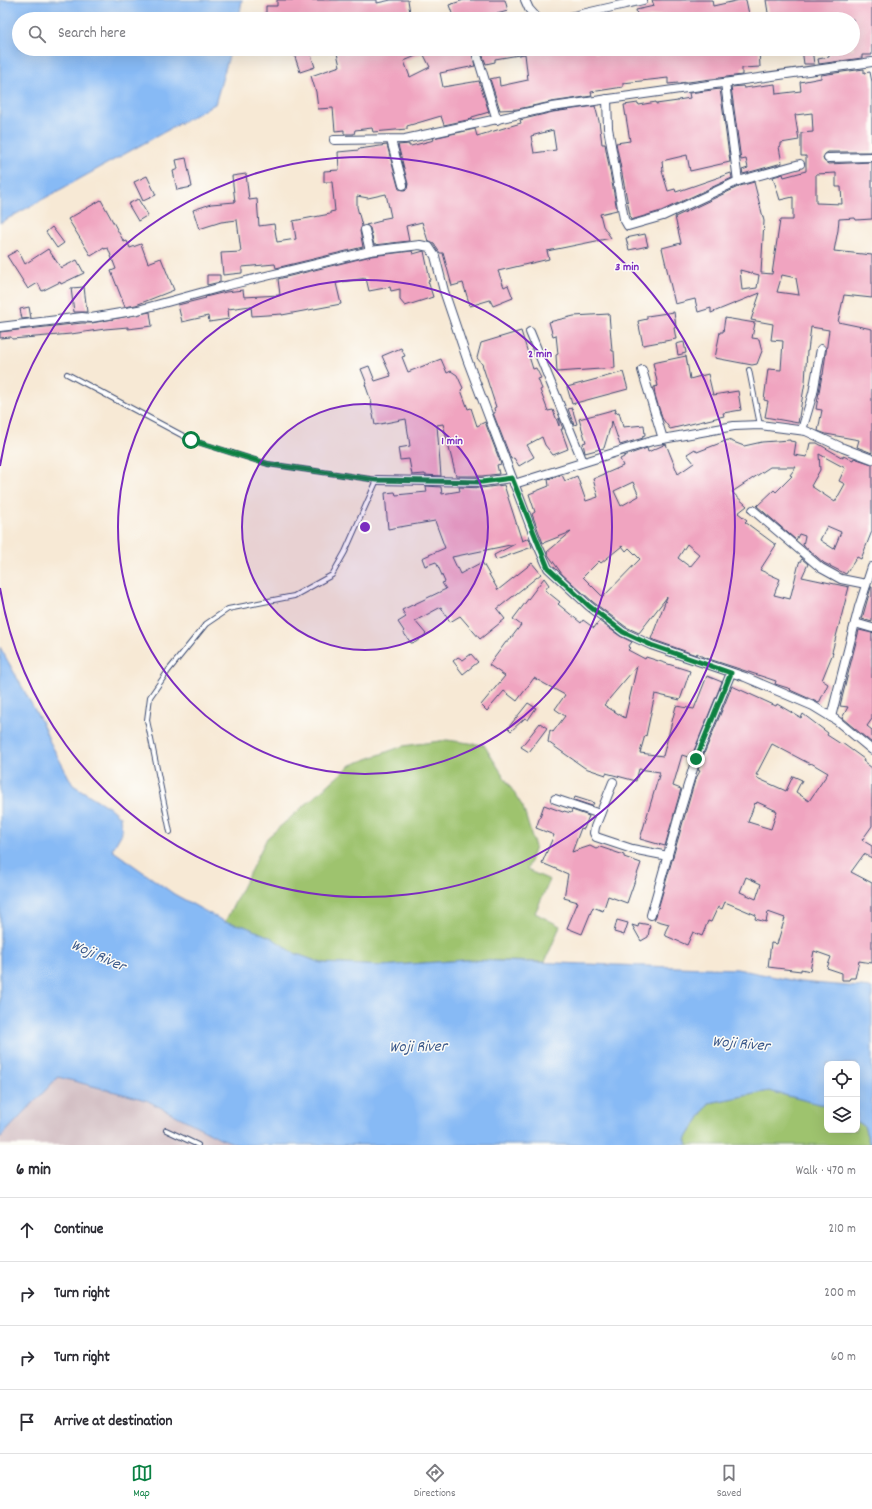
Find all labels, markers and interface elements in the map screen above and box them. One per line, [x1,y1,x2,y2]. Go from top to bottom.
search box [12,12,860,56]
icon: search [26,23,48,45]
text: Search here [58,23,126,45]
text: 3 min [615,259,639,276]
text: 2 min [528,346,552,363]
route start [182,431,200,449]
text: 1 min [441,433,463,450]
centre of rings [358,520,372,534]
route end [687,750,705,768]
water label: Woji River [67,934,131,979]
water label: Woji River [711,1031,772,1059]
water label: Woji River [389,1035,449,1059]
map controls [824,1061,860,1133]
button: locate [824,1061,860,1097]
button: layers [824,1097,860,1133]
text: 6 min [16,1159,51,1183]
text: Walk · 470 m [796,1162,856,1181]
icon: ahead [16,1219,38,1241]
text: Continue [54,1219,103,1241]
text: 210 m [828,1220,856,1239]
icon: right [16,1283,38,1305]
text: Turn right [54,1283,110,1305]
text: 200 m [824,1284,856,1303]
icon: right [16,1347,38,1369]
text: Turn right [54,1347,110,1369]
text: 60 m [831,1348,856,1367]
icon: arrive [16,1411,38,1433]
text: Arrive at destination [54,1411,172,1433]
tab: Map [131,1462,153,1502]
tab: Directions [414,1462,456,1502]
tab: Saved [717,1462,741,1502]

